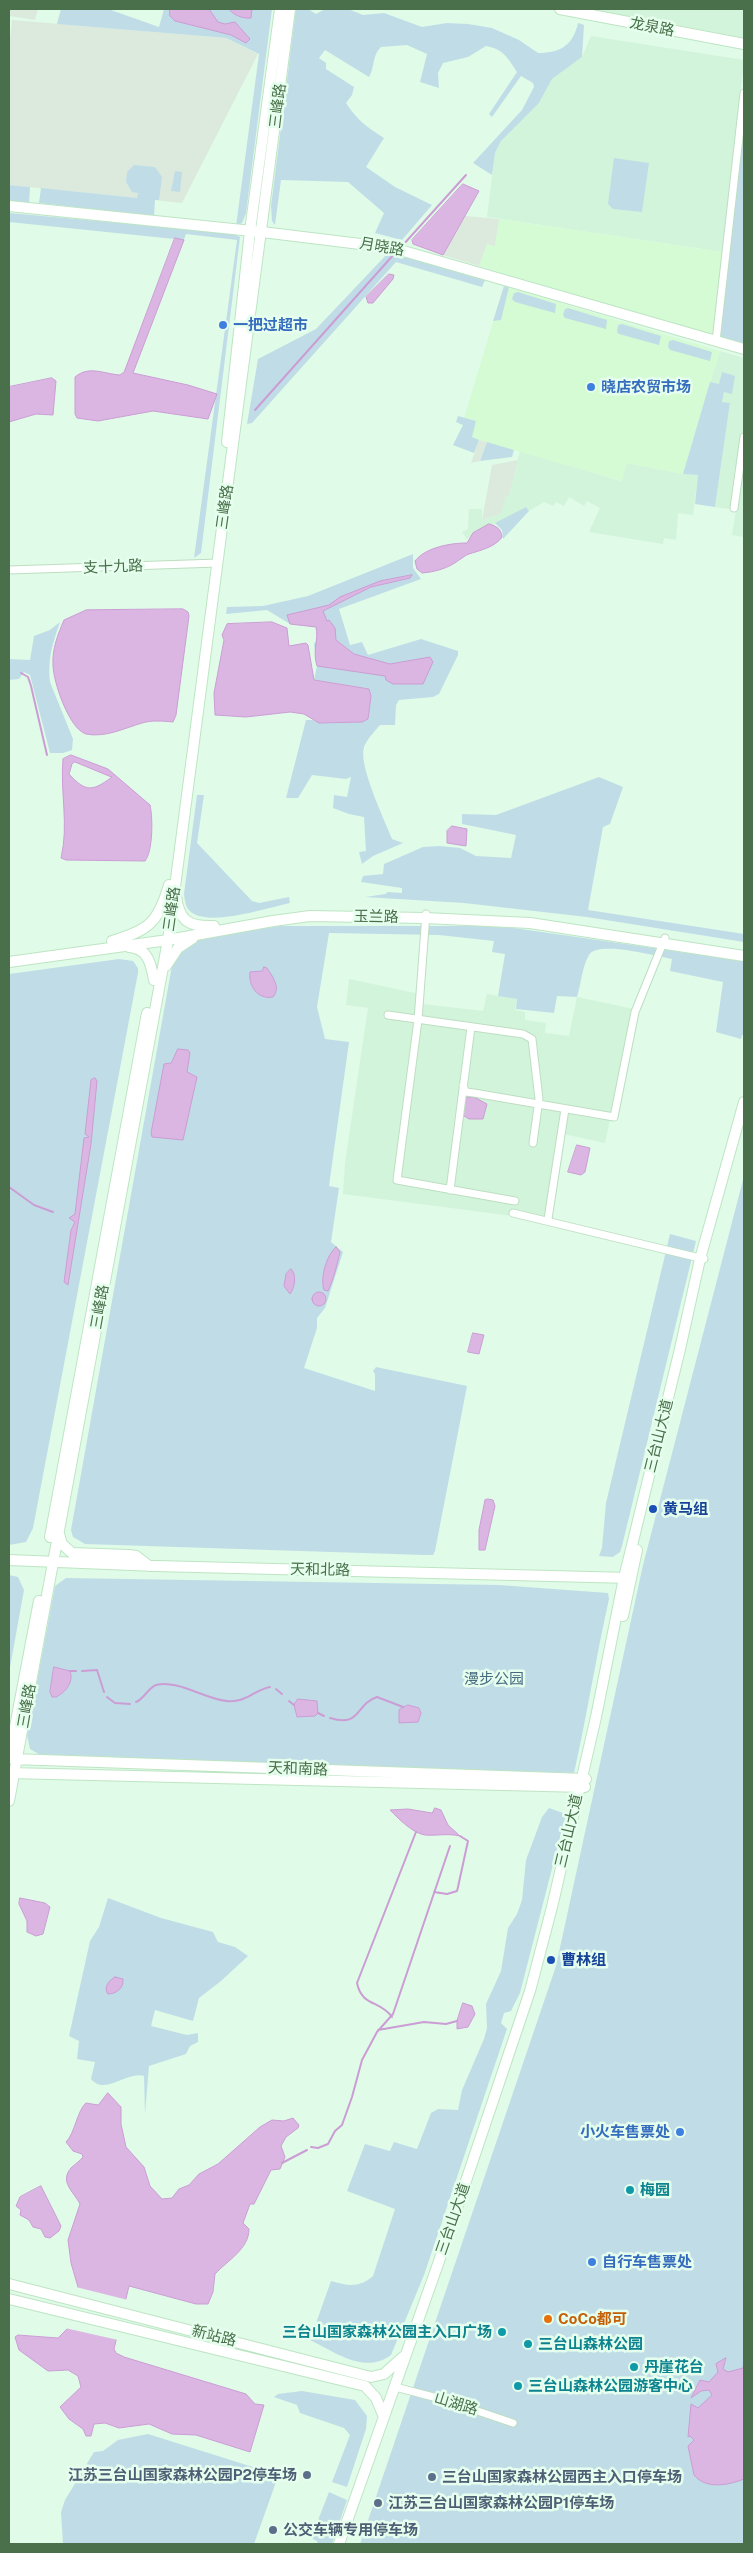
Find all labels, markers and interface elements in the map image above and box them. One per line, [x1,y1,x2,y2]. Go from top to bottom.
street label: 龙泉路 [628,14,676,40]
street label: 三峰路 [266,83,290,129]
street label: 月晓路 [358,234,406,260]
place label: 一把过超市 [233,316,308,334]
marker: 一把过超市 [217,319,229,331]
place label: 晓店农贸市场 [601,378,691,396]
marker: 晓店农贸市场 [585,381,597,393]
street label: 三峰路 [213,483,237,531]
street label: 支十九路 [83,557,143,577]
street label: 三峰路 [160,885,184,933]
street label: 玉兰路 [353,908,399,926]
street label: 三峰路 [87,1283,113,1331]
street label: 三台山大道 [641,1397,677,1475]
place label: 黄马组 [663,1500,708,1518]
marker: 黄马组 [647,1503,659,1515]
street label: 天和北路 [290,1560,350,1580]
park label: 漫步公园 [464,1670,524,1688]
street label: 三峰路 [14,1682,40,1730]
street label: 天和南路 [268,1759,328,1779]
street label: 三台山大道 [552,1792,586,1870]
place label: 曹林组 [561,1951,606,1969]
marker: 曹林组 [545,1954,557,1966]
place label: 小火车售票处 [580,2123,670,2141]
marker: 小火车售票处 [674,2126,686,2138]
street label: 三台山大道 [432,2181,474,2257]
place label: 梅园 [640,2181,670,2199]
marker: 梅园 [624,2184,636,2196]
place label: 自行车售票处 [602,2253,692,2271]
marker: 自行车售票处 [586,2256,598,2268]
place label: CoCo都可 [558,2310,627,2328]
marker: CoCo都可 [542,2313,554,2325]
street label: 新站路 [190,2322,238,2350]
place label: 三台山国家森林公园主入口广场 [282,2323,492,2341]
marker: 三台山国家森林公园主入口广场 [496,2326,508,2338]
place label: 三台山森林公园 [538,2335,643,2353]
marker: 三台山森林公园 [522,2338,534,2350]
place label: 丹崖花台 [644,2358,704,2376]
marker: 丹崖花台 [628,2361,640,2373]
place label: 三台山森林公园游客中心 [528,2377,693,2395]
marker: 三台山森林公园游客中心 [512,2380,524,2392]
street label: 山湖路 [432,2389,480,2419]
place label: 江苏三台山国家森林公园P2停车场 [68,2466,297,2484]
place label: 三台山国家森林公园西主入口停车场 [442,2468,682,2486]
marker: 江苏三台山国家森林公园P2停车场 [301,2469,313,2481]
marker: 三台山国家森林公园西主入口停车场 [426,2471,438,2483]
place label: 江苏三台山国家森林公园P1停车场 [388,2494,614,2512]
marker: 江苏三台山国家森林公园P1停车场 [372,2497,384,2509]
place label: 公交车辆专用停车场 [283,2521,418,2539]
marker: 公交车辆专用停车场 [267,2524,279,2536]

